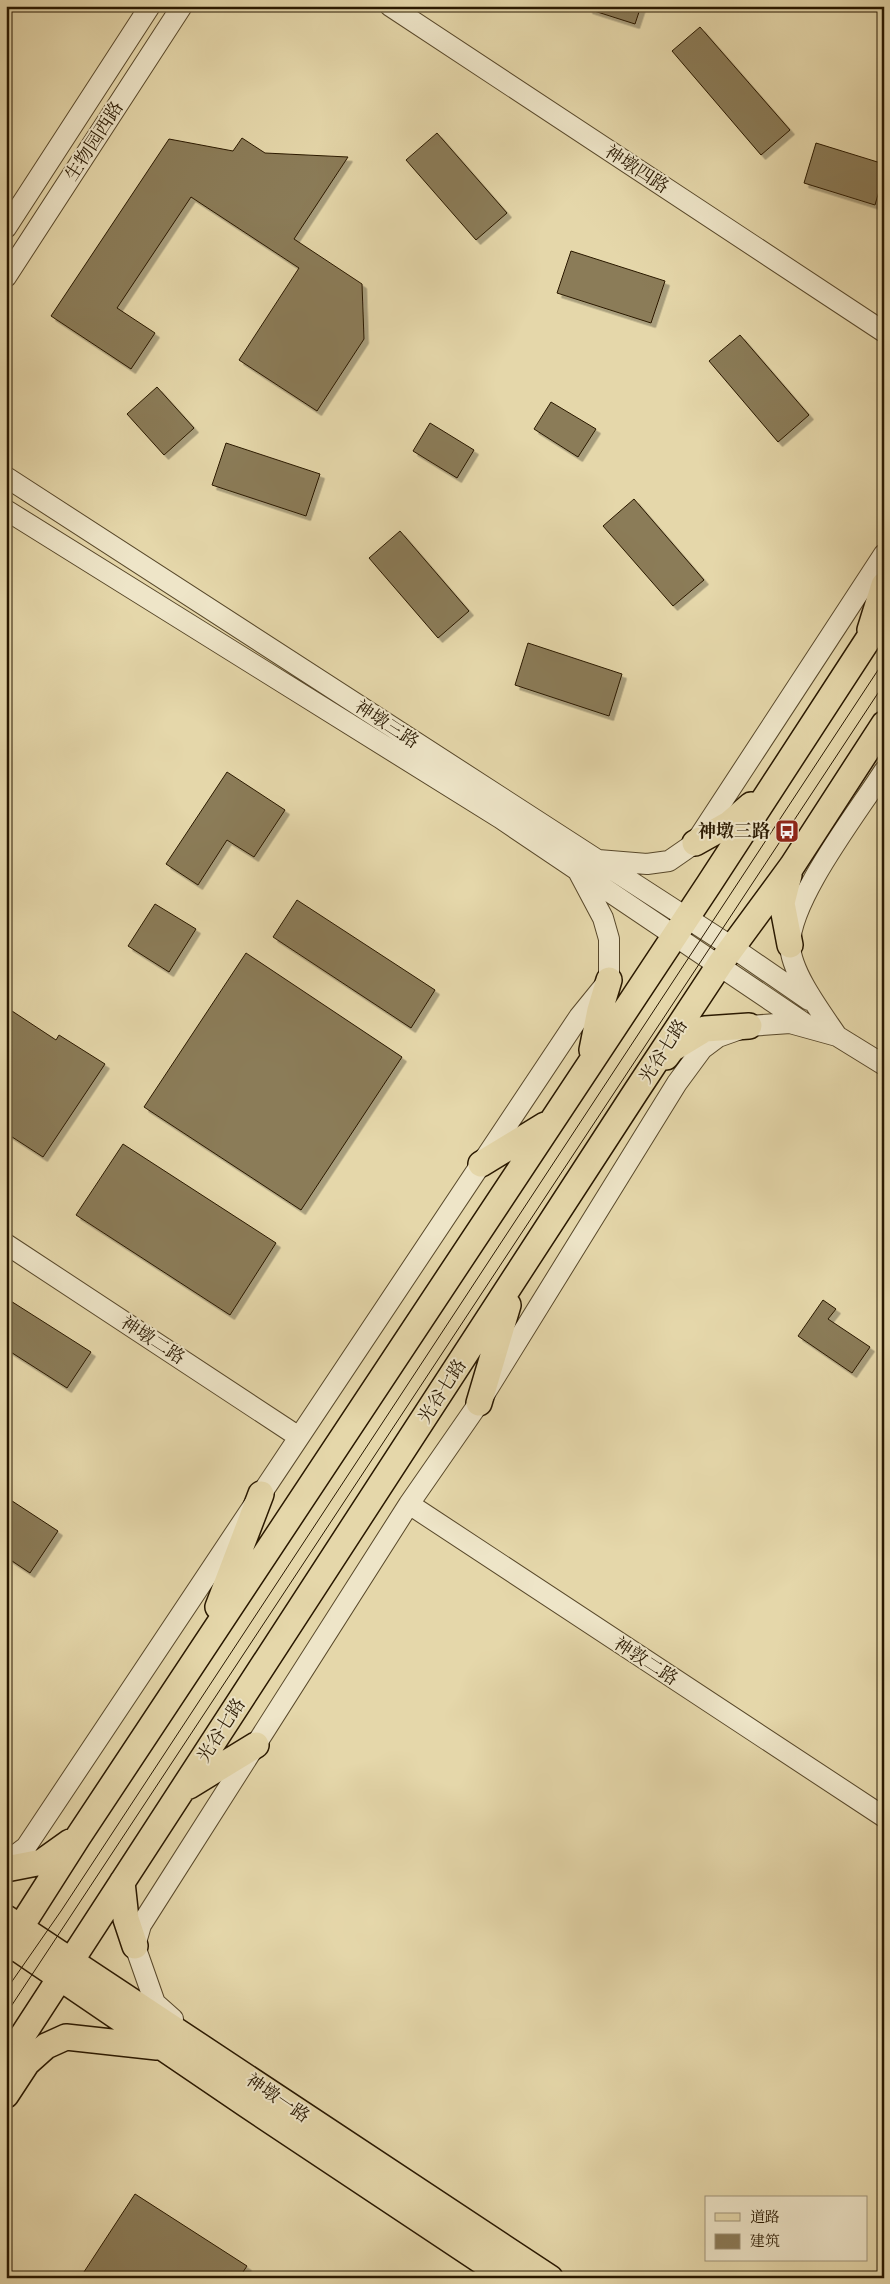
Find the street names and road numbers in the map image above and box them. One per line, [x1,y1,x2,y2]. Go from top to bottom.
street label: 生物园西路 [60,97,130,186]
street label: 神墩四路 [599,140,673,200]
street label: 神墩三路 [349,695,423,755]
street label: 光谷七路 [634,1015,694,1089]
street label: 神墩二路 [115,1311,189,1371]
street label: 光谷七路 [413,1355,473,1429]
street label: 神敦二路 [608,1632,682,1692]
street label: 光谷七路 [192,1694,252,1768]
street label: 神墩一路 [240,2069,314,2130]

